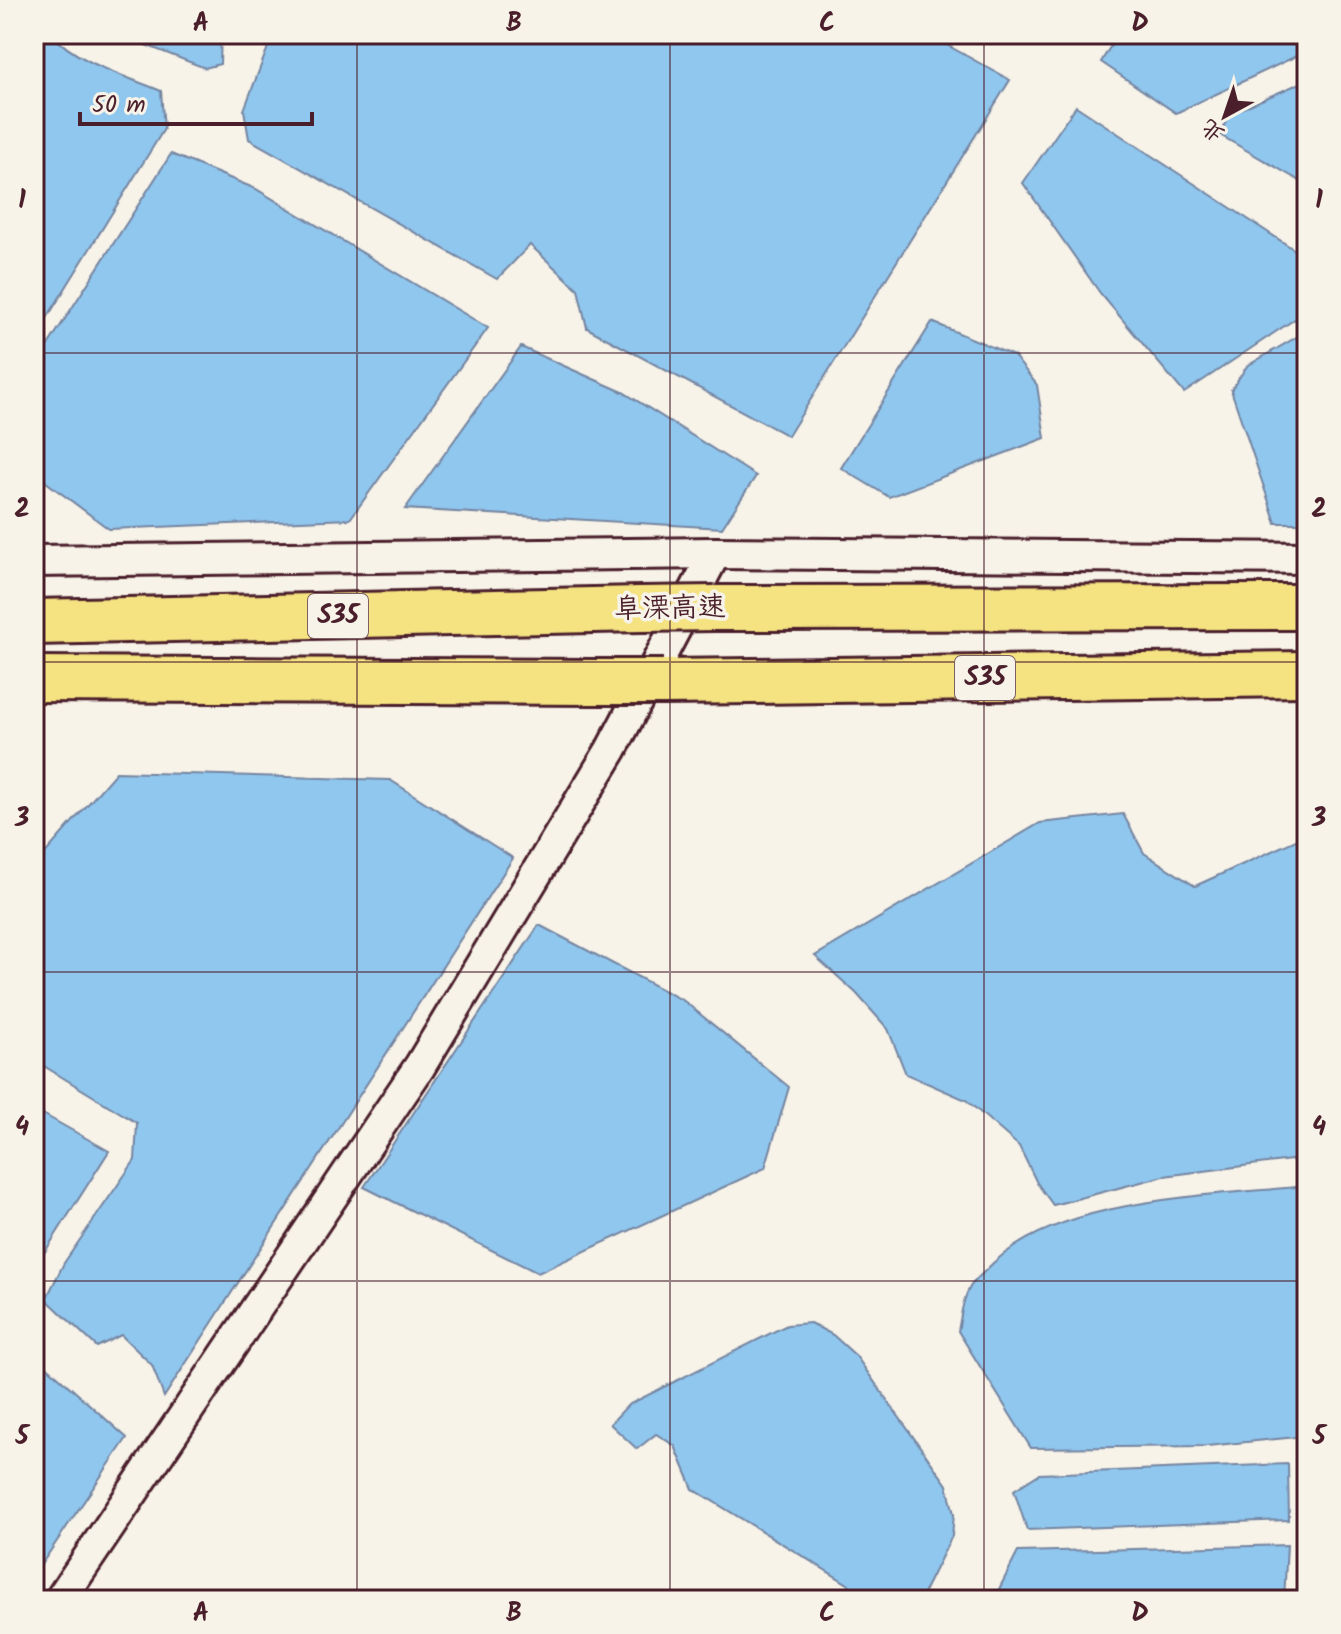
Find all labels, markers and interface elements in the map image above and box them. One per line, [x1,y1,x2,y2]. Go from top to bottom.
text: A [193,3,209,45]
text: B [506,3,522,45]
text: C [819,3,835,45]
text: D [1131,3,1149,45]
scale bar [80,76,312,126]
north arrow [1185,76,1265,156]
text: 50 m [92,86,146,125]
text: 北 [1194,109,1233,150]
text: 1 [18,180,26,222]
text: 1 [1315,180,1323,222]
text: 2 [14,489,30,531]
text: 2 [1311,489,1327,531]
street label: 阜溧高速 [614,586,726,632]
road number: S35 [308,594,368,638]
road number: S35 [955,656,1015,700]
text: 3 [14,798,29,840]
text: 3 [1311,798,1326,840]
text: 4 [15,1107,29,1149]
text: 4 [1312,1107,1326,1149]
text: 5 [14,1416,30,1458]
text: 5 [1311,1416,1327,1458]
text: A [193,1593,209,1634]
text: B [506,1593,522,1634]
text: C [819,1593,835,1634]
text: D [1131,1593,1149,1634]

